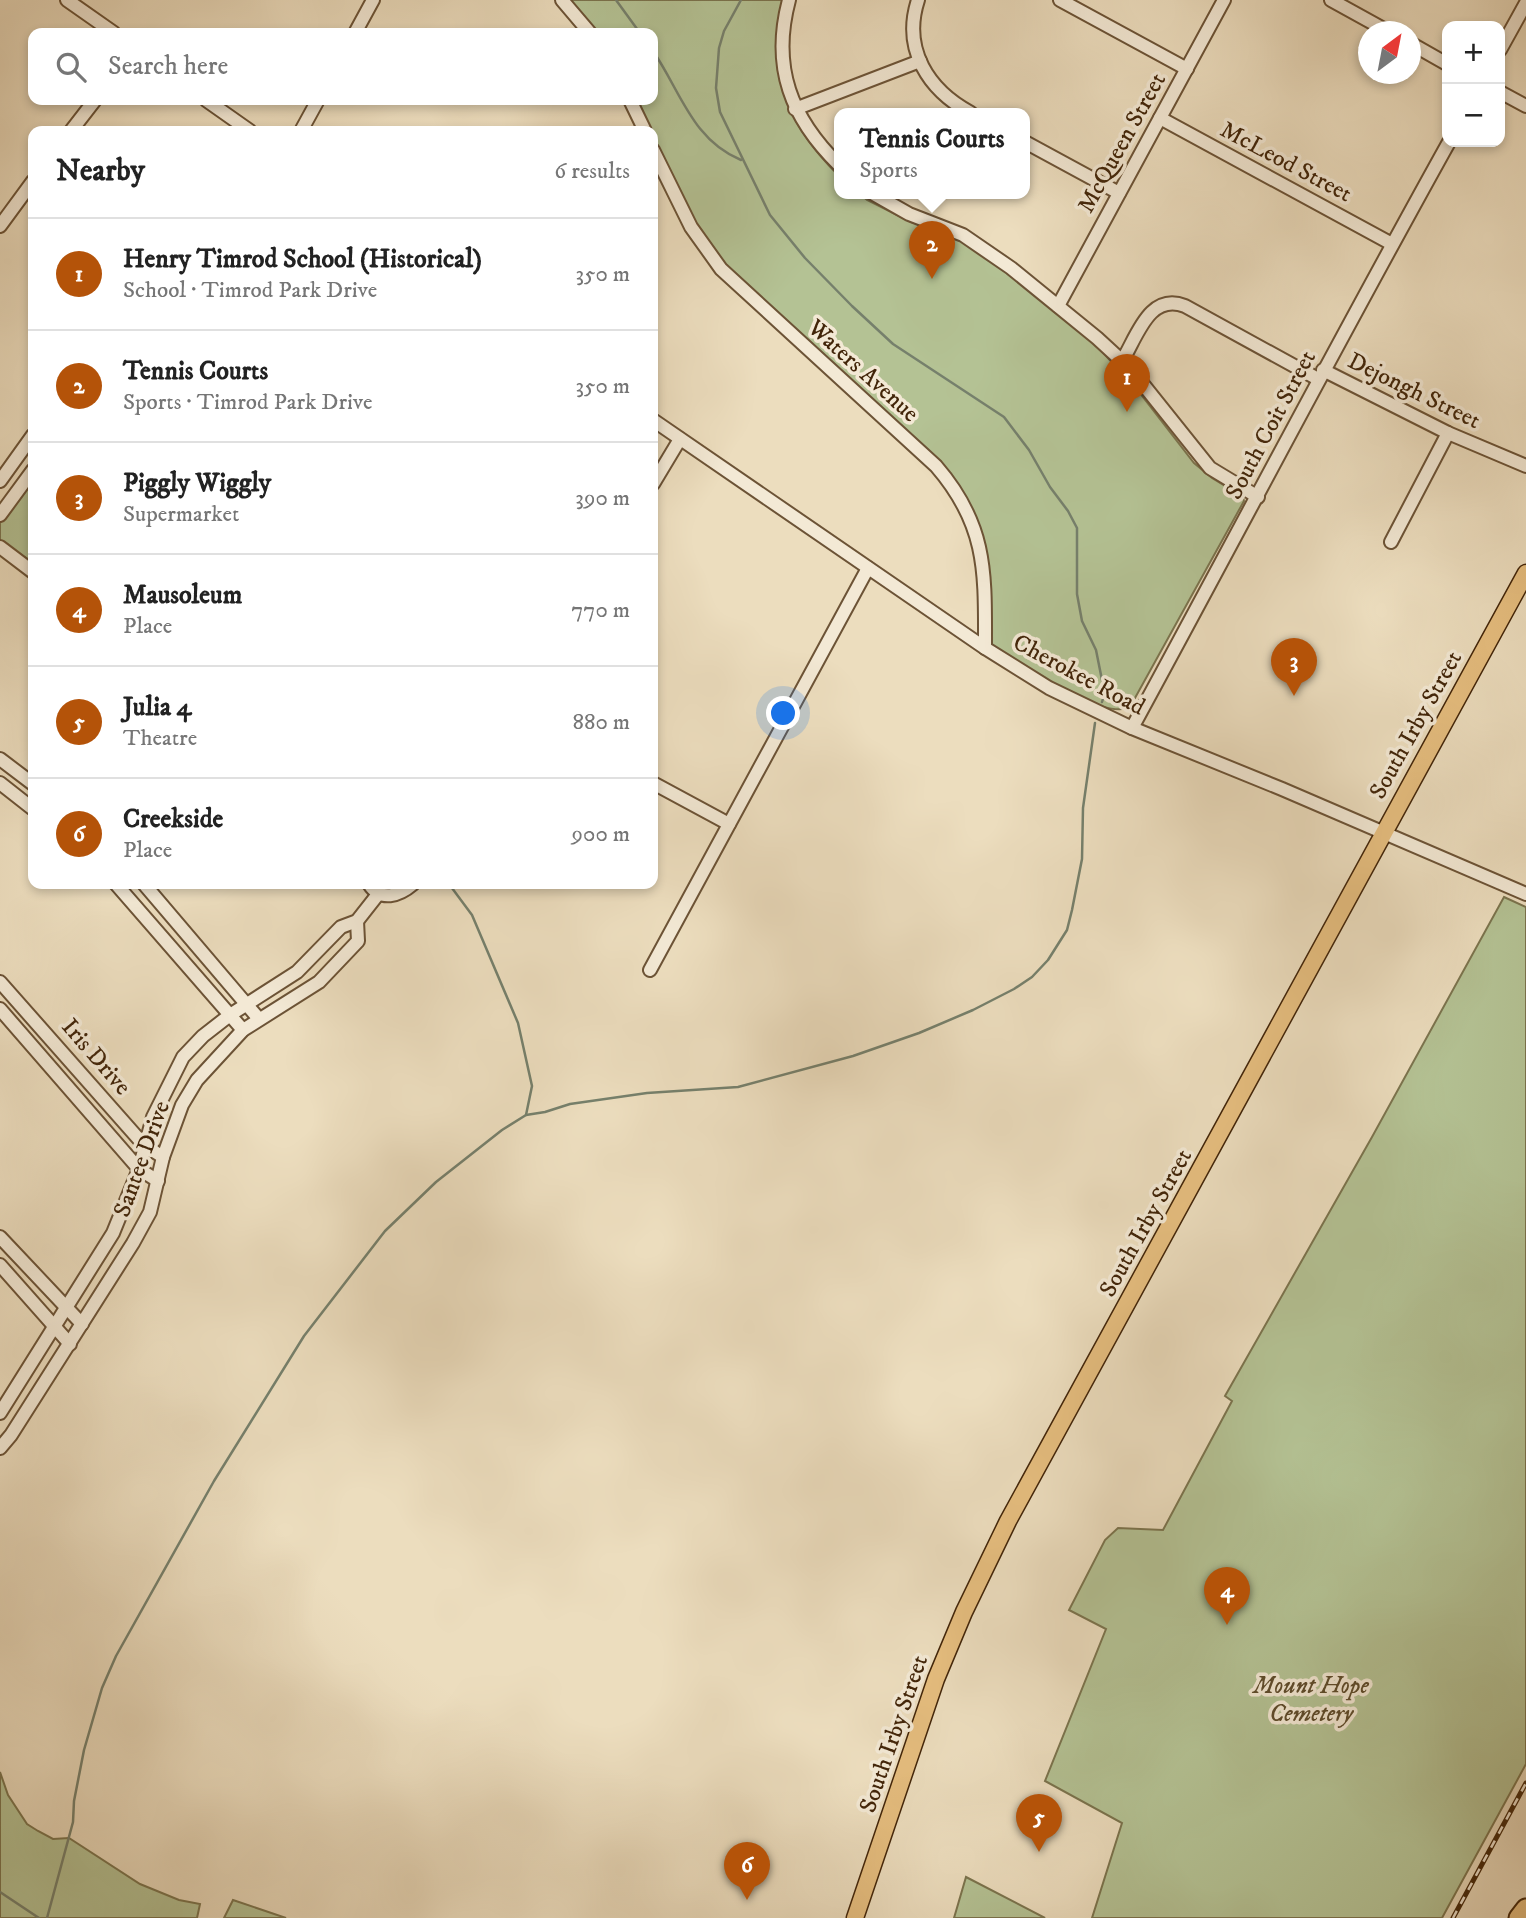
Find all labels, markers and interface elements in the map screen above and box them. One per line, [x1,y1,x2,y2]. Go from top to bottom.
north arrow [1358,21,1421,84]
map controls [1442,21,1505,147]
button: + [1442,21,1505,84]
search box [28,28,658,105]
icon: search [52,48,90,86]
text: Search here [108,50,228,83]
street label: McQueen Street [1071,67,1173,218]
button: − [1442,84,1505,147]
popup [834,108,1030,199]
street label: McLeod Street [1215,115,1357,209]
text: Tennis Courts [859,123,1005,156]
text: Nearby [56,153,145,190]
text: Sports [859,156,918,185]
text: 6 results [554,157,630,186]
pin: 2 [909,221,955,279]
text: Henry Timrod School (Historical) [123,243,482,276]
text: 1 [75,260,83,289]
text: 350 m [575,260,630,289]
text: School · Timrod Park Drive [123,276,377,305]
street label: Waters Avenue [800,312,925,429]
street label: South Coit Street [1219,345,1323,505]
street label: Dejongh Street [1343,346,1486,436]
pin: 1 [1104,354,1150,412]
text: Tennis Courts [123,355,268,388]
text: 2 [73,372,85,401]
text: 350 m [575,372,630,401]
text: Sports · Timrod Park Drive [123,388,373,417]
text: Piggly Wiggly [123,467,271,500]
text: 3 [75,484,83,513]
text: 390 m [575,484,630,513]
text: Supermarket [123,500,239,529]
text: Mausoleum [123,579,242,612]
text: 4 [72,596,86,625]
text: 770 m [571,596,630,625]
text: Place [123,612,172,641]
street label: Cherokee Road [1008,628,1150,722]
pin: 3 [1271,638,1317,696]
street label: South Irby Street [1363,645,1469,804]
text: Julia 4 [123,691,192,724]
your location [766,696,800,730]
text: 5 [73,708,85,737]
text: 880 m [572,708,630,737]
text: Theatre [123,724,197,753]
text: Creekside [123,803,223,836]
text: 6 [73,820,85,849]
text: 900 m [572,820,630,849]
text: Place [123,836,172,865]
street label: Iris Drive [55,1013,137,1101]
street label: Santee Drive [107,1097,177,1221]
street label: South Irby Street [1093,1143,1199,1302]
pin: 4 [1204,1567,1250,1625]
street label: South Irby Street [853,1651,935,1817]
park label: Mount Hope Cemetery [1251,1671,1369,1729]
pin: 5 [1016,1794,1062,1852]
pin: 6 [724,1842,770,1900]

